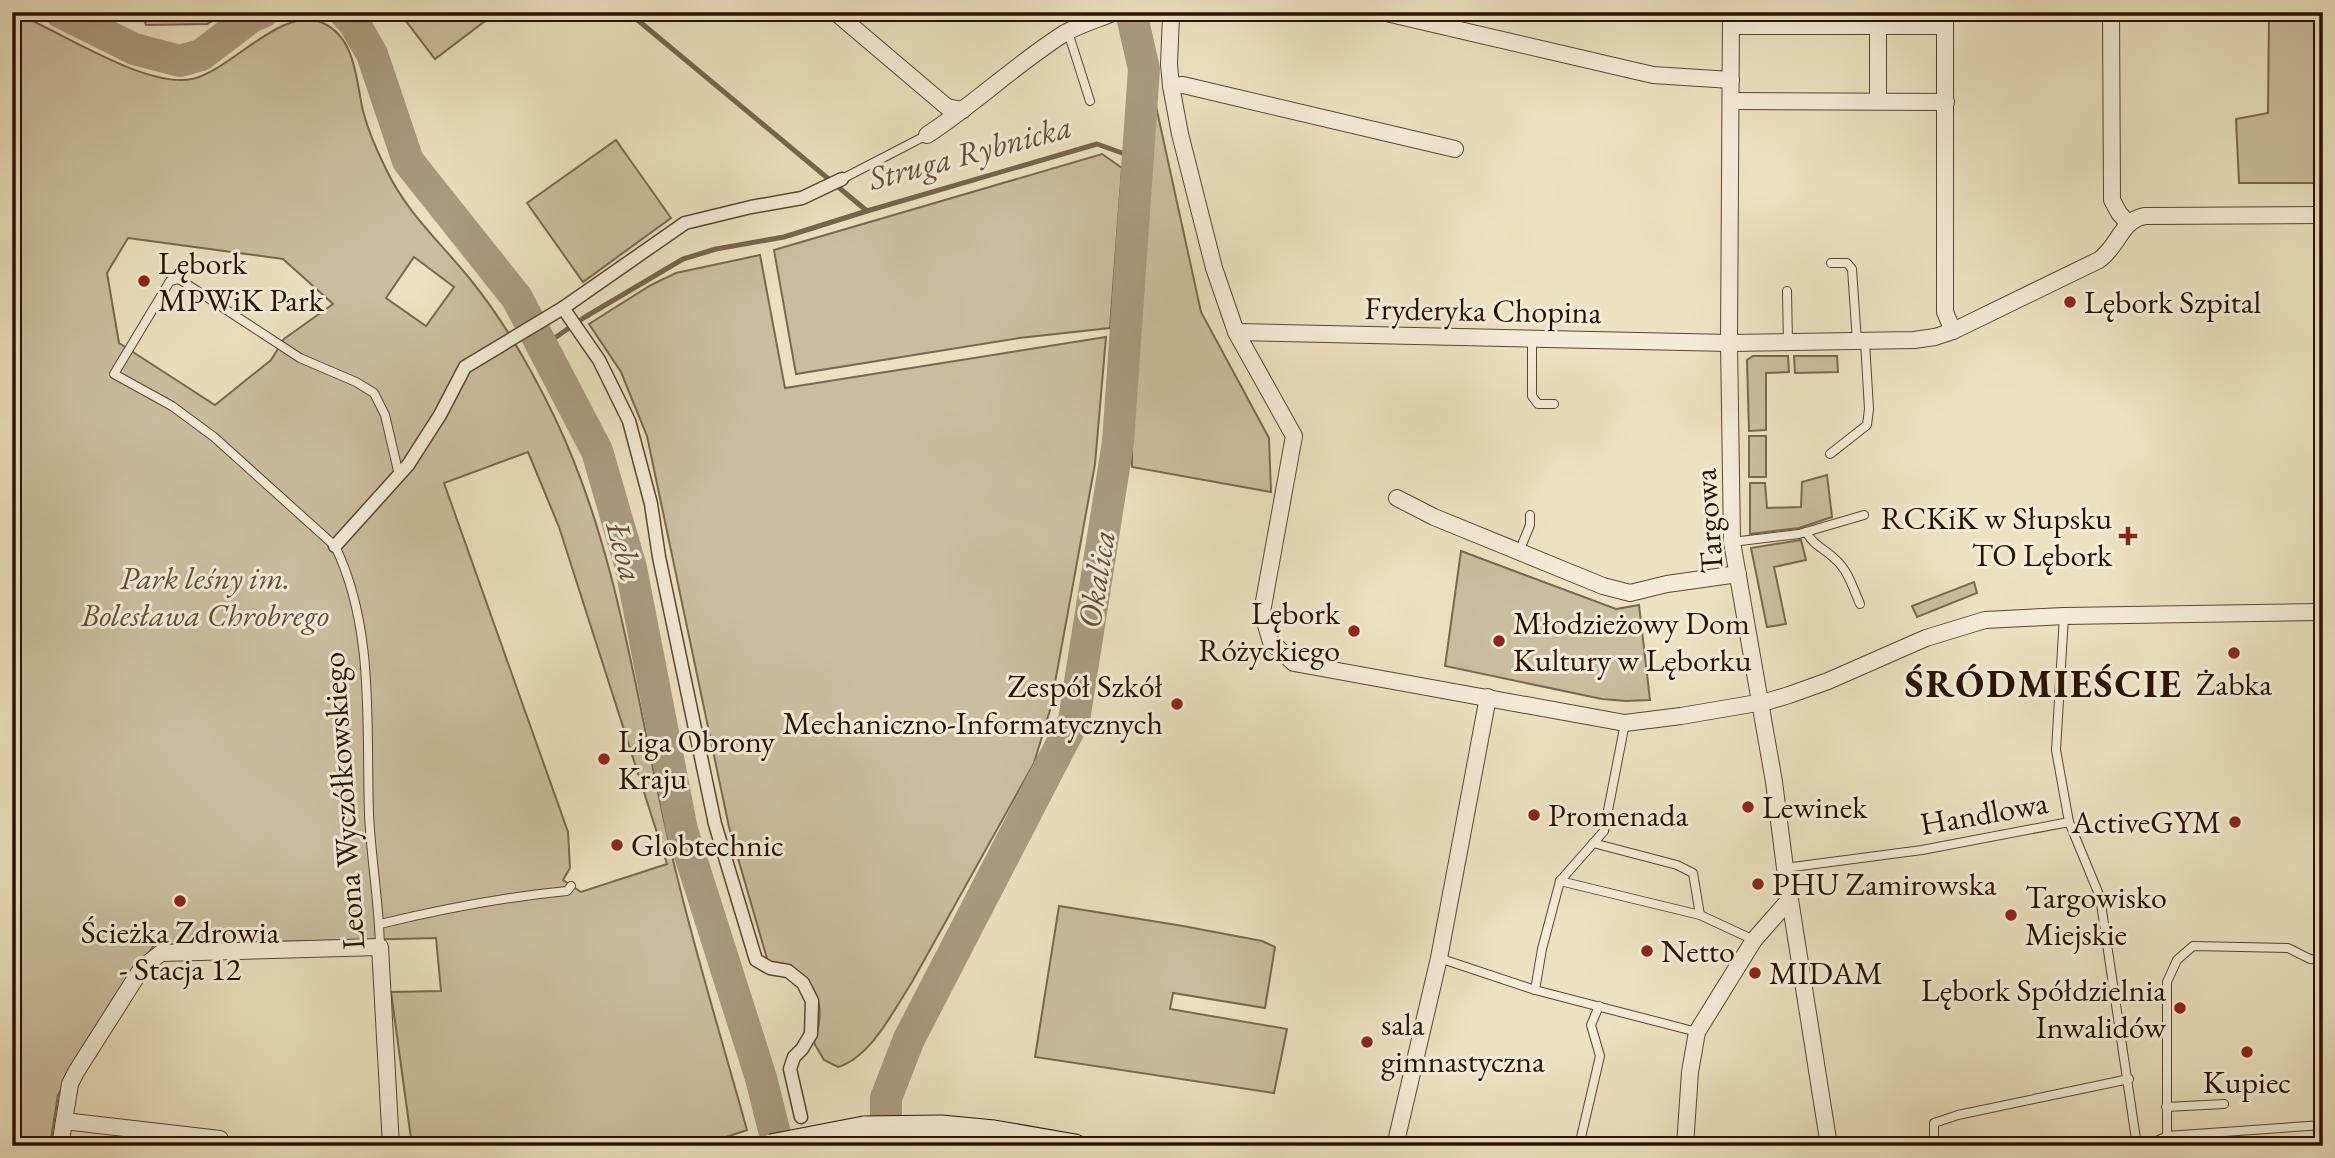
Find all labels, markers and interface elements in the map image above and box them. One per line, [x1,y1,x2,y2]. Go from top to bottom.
water label: Struga Rybnicka [863,104,1076,200]
place label: Lębork MPWiK Park [158,242,325,321]
marker: Lębork MPWiK Park [136,273,152,289]
place label: Lębork Szpital [2084,281,2262,323]
street label: Fryderyka Chopina [1364,287,1602,333]
marker: Lębork Szpital [2062,294,2078,310]
street label: Targowa [1683,467,1733,575]
place label: RCKiK w Słupsku TO Lębork [1881,497,2113,576]
water label: Łeba [596,515,654,586]
marker: RCKiK w Słupsku TO Lębork [2118,526,2138,546]
water label: Okalica [1067,527,1125,631]
park label: Park leśny im. Bolesława Chrobrego [80,557,329,636]
place label: Lębork Różyckiego [1198,592,1341,671]
place label: Młodzieżowy Dom Kultury w Lęborku [1513,602,1752,681]
marker: Lębork Różyckiego [1346,623,1362,639]
marker: Młodzieżowy Dom Kultury w Lęborku [1491,633,1507,649]
marker: Żabka [2226,645,2242,661]
street label: Leona Wyczółkowskiego [312,651,374,951]
district label: ŚRÓDMIEŚCIE [1905,659,2183,708]
place label: Żabka [2196,663,2272,705]
place label: Zespół Szkół Mechaniczno-Informatycznych [783,665,1163,744]
marker: Zespół Szkół Mechaniczno-Informatycznych [1169,696,1185,712]
place label: Liga Obrony Kraju [618,720,776,799]
marker: Liga Obrony Kraju [596,751,612,767]
street label: Handlowa [1917,781,2051,845]
place label: Lewinek [1762,786,1868,828]
place label: Promenada [1548,794,1688,836]
marker: Lewinek [1740,799,1756,815]
place label: ActiveGYM [2071,801,2221,843]
marker: Promenada [1526,807,1542,823]
marker: ActiveGYM [2227,814,2243,830]
place label: Globtechnic [631,824,784,866]
marker: Globtechnic [609,837,625,853]
place label: PHU Zamirowska [1772,863,1997,905]
marker: PHU Zamirowska [1750,876,1766,892]
place label: Targowisko Miejskie [2025,876,2167,955]
marker: Ścieżka Zdrowia - Stacja 12 [172,893,188,909]
marker: Targowisko Miejskie [2003,907,2019,923]
place label: Ścieżka Zdrowia - Stacja 12 [81,911,279,990]
place label: Netto [1661,930,1735,972]
marker: Netto [1639,943,1655,959]
place label: MIDAM [1769,952,1883,994]
marker: MIDAM [1747,965,1763,981]
place label: Lębork Spółdzielnia Inwalidów [1921,969,2167,1048]
marker: Lębork Spółdzielnia Inwalidów [2172,1000,2188,1016]
place label: sala gimnastyczna [1381,1003,1545,1082]
marker: sala gimnastyczna [1359,1034,1375,1050]
marker: Kupiec [2239,1044,2255,1060]
place label: Kupiec [2203,1061,2291,1103]

